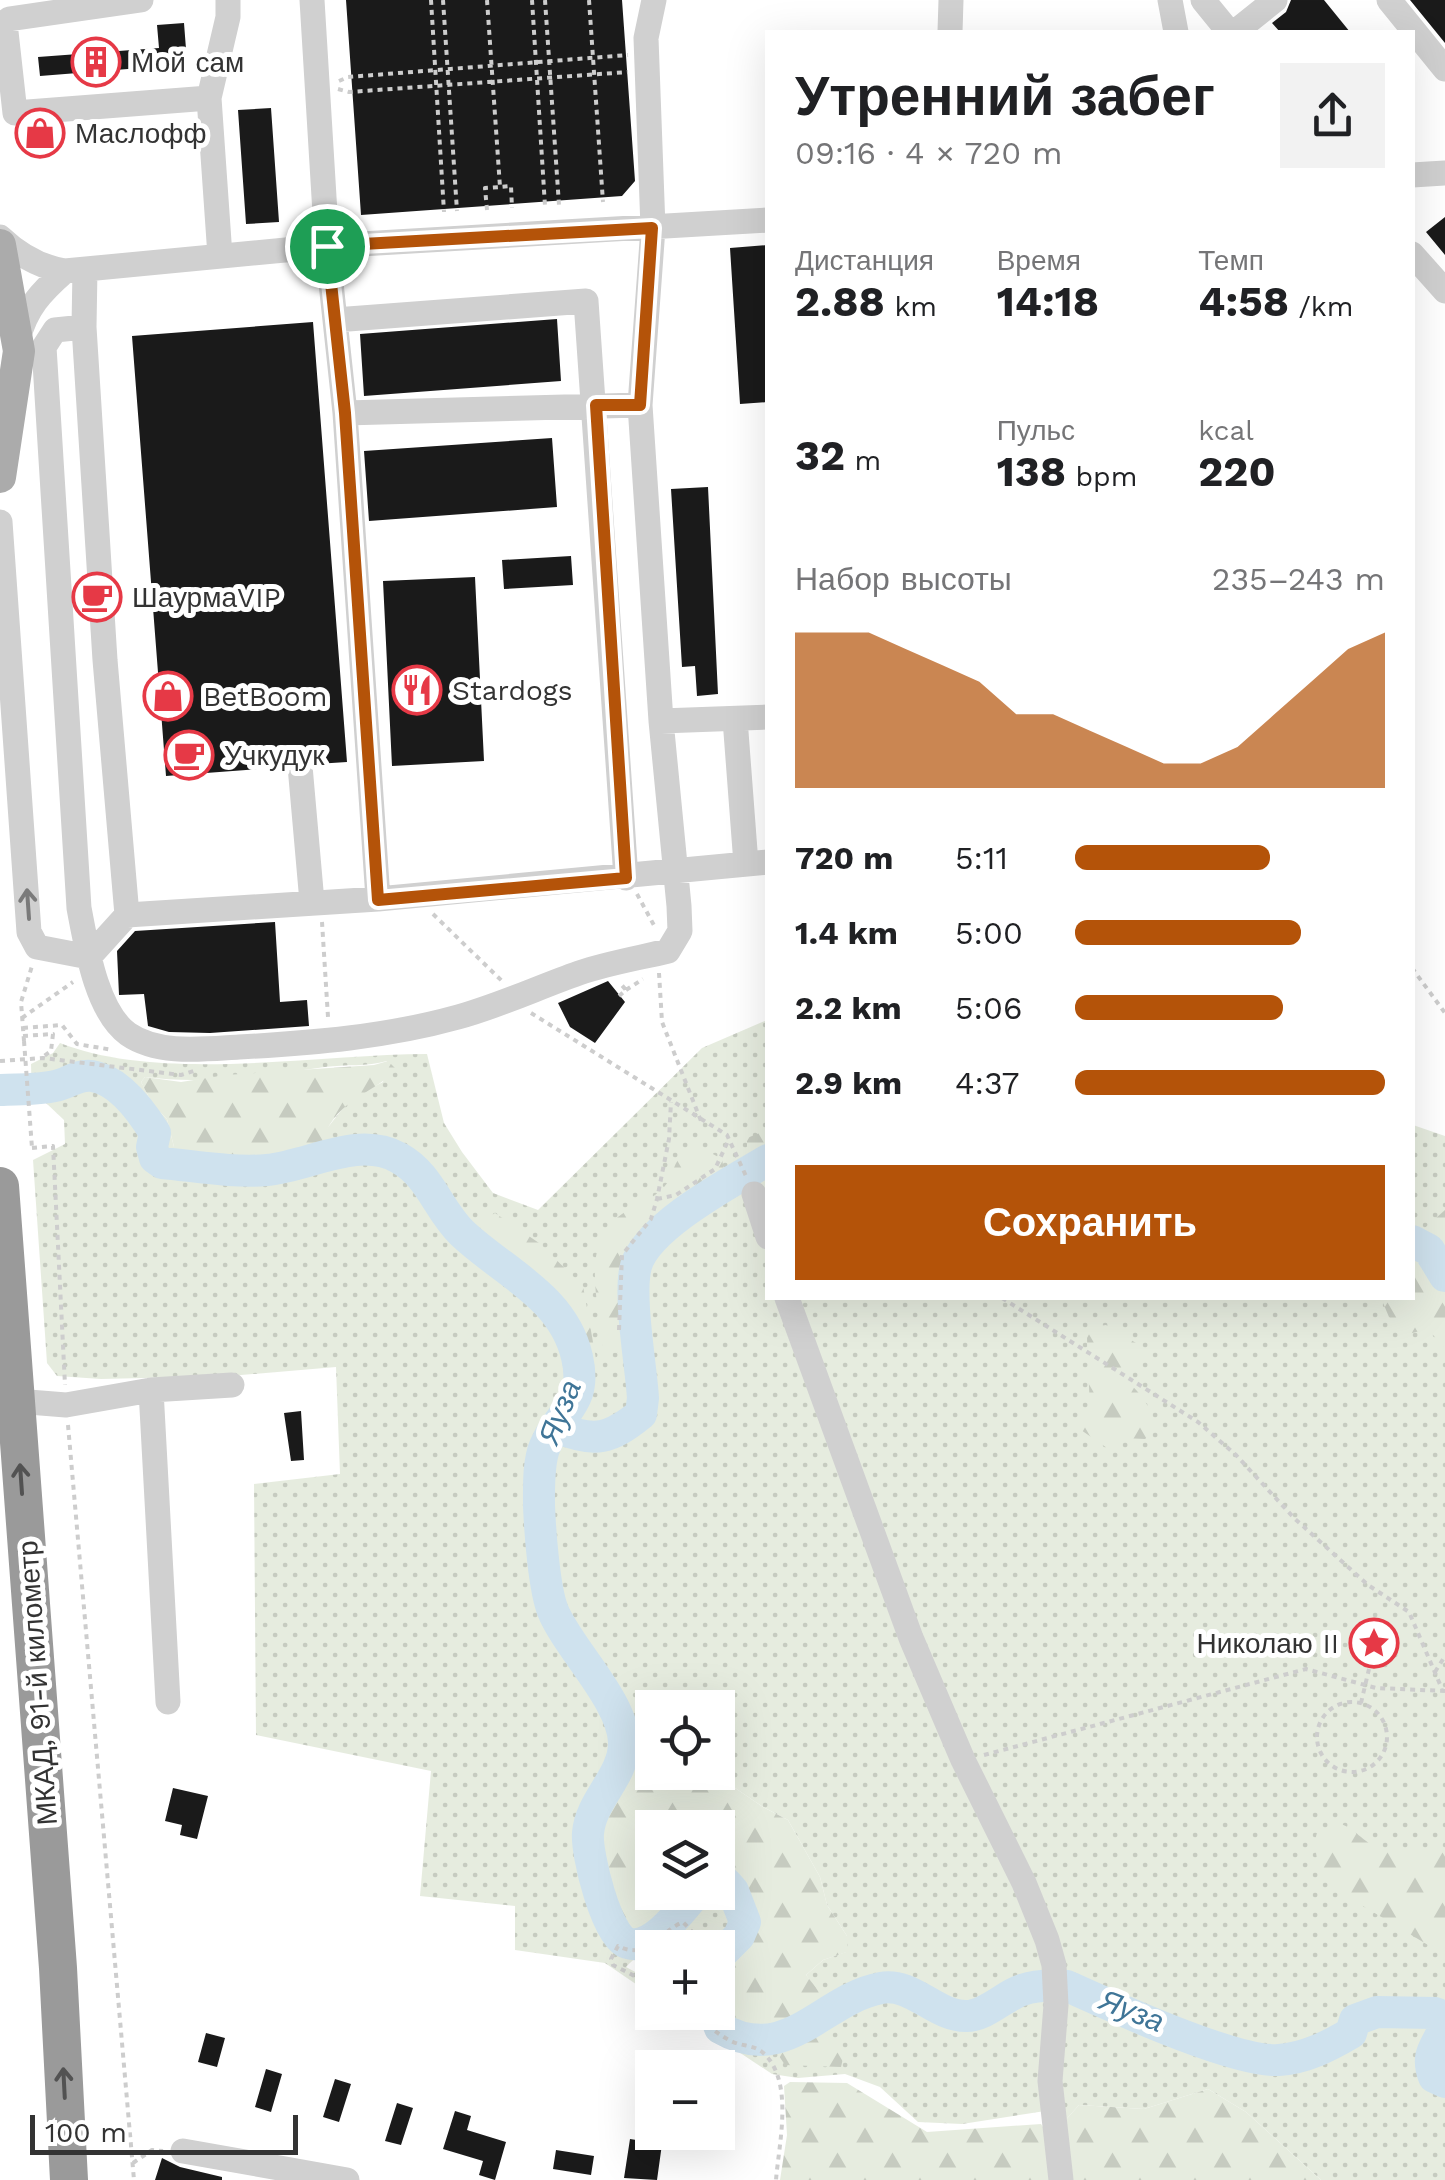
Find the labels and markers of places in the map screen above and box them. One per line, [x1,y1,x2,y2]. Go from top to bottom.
building icon: Мой сам [70,36,122,88]
place label: Мой сам [131,46,244,79]
shop icon: Маслофф [14,107,66,159]
place label: Маслофф [75,117,207,150]
pin [285,204,370,289]
cafe icon: ШаурмаVIP [71,571,123,623]
place label: ШаурмаVIP [132,581,281,614]
restaurant icon: Stardogs [391,664,443,716]
shop icon: BetBoom [142,670,194,722]
place label: Stardogs [452,674,573,707]
place label: BetBoom [203,680,327,713]
cafe icon: Учкудук [163,729,215,781]
place label: Учкудук [224,739,325,772]
place icon: Николаю II [1348,1617,1400,1669]
place label: Николаю II [1197,1627,1339,1660]

